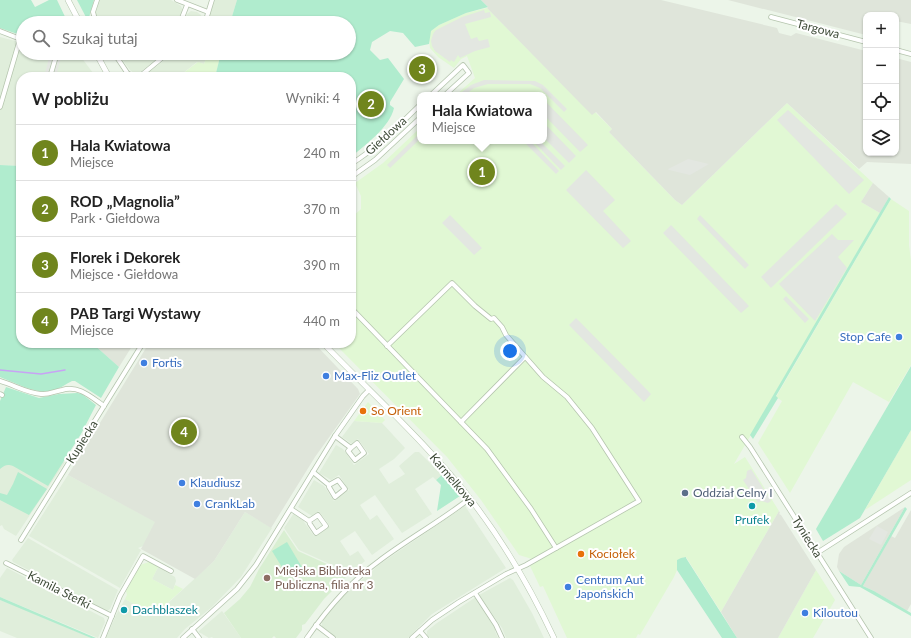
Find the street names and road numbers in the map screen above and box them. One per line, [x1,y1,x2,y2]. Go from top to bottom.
street label: Targowa [795,16,841,41]
street label: Giełdowa [362,113,409,158]
street label: Kupiecka [62,417,101,466]
street label: Karmelkowa [427,450,480,509]
street label: Tyniecka [789,513,826,560]
street label: Kamila Stefki [25,567,93,612]

